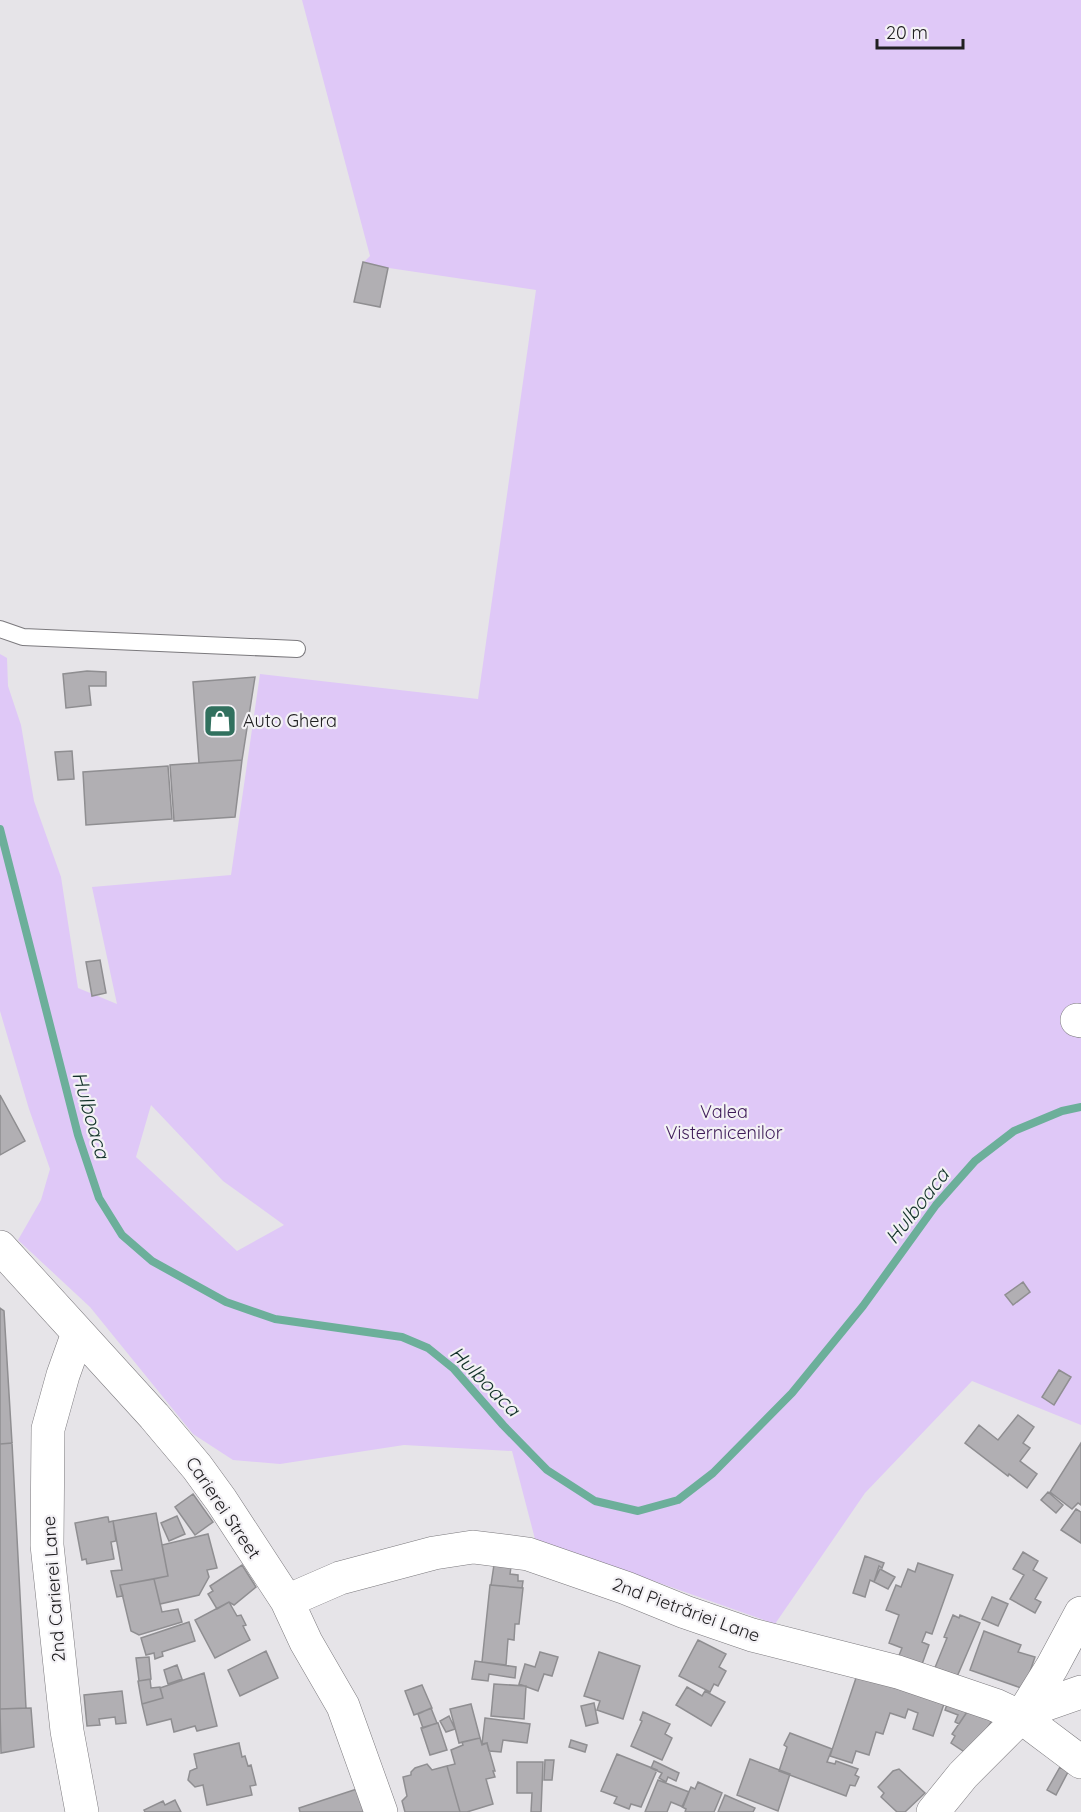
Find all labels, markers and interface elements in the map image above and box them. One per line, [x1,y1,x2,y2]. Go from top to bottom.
scale bar [877,12,962,50]
text: 20 m [886,21,928,44]
shop icon: Auto Ghera [202,703,238,739]
place label: Auto Ghera [243,709,337,732]
water label: Hulboaca [67,1069,116,1163]
park label: Valea Visternicenilor [665,1100,783,1144]
water label: Hulboaca [879,1161,955,1249]
water label: Hulboaca [445,1340,527,1422]
street label: Carierei Street [181,1452,266,1563]
street label: 2nd Carierei Lane [37,1515,70,1663]
street label: 2nd Pietrăriei Lane [609,1572,763,1647]

